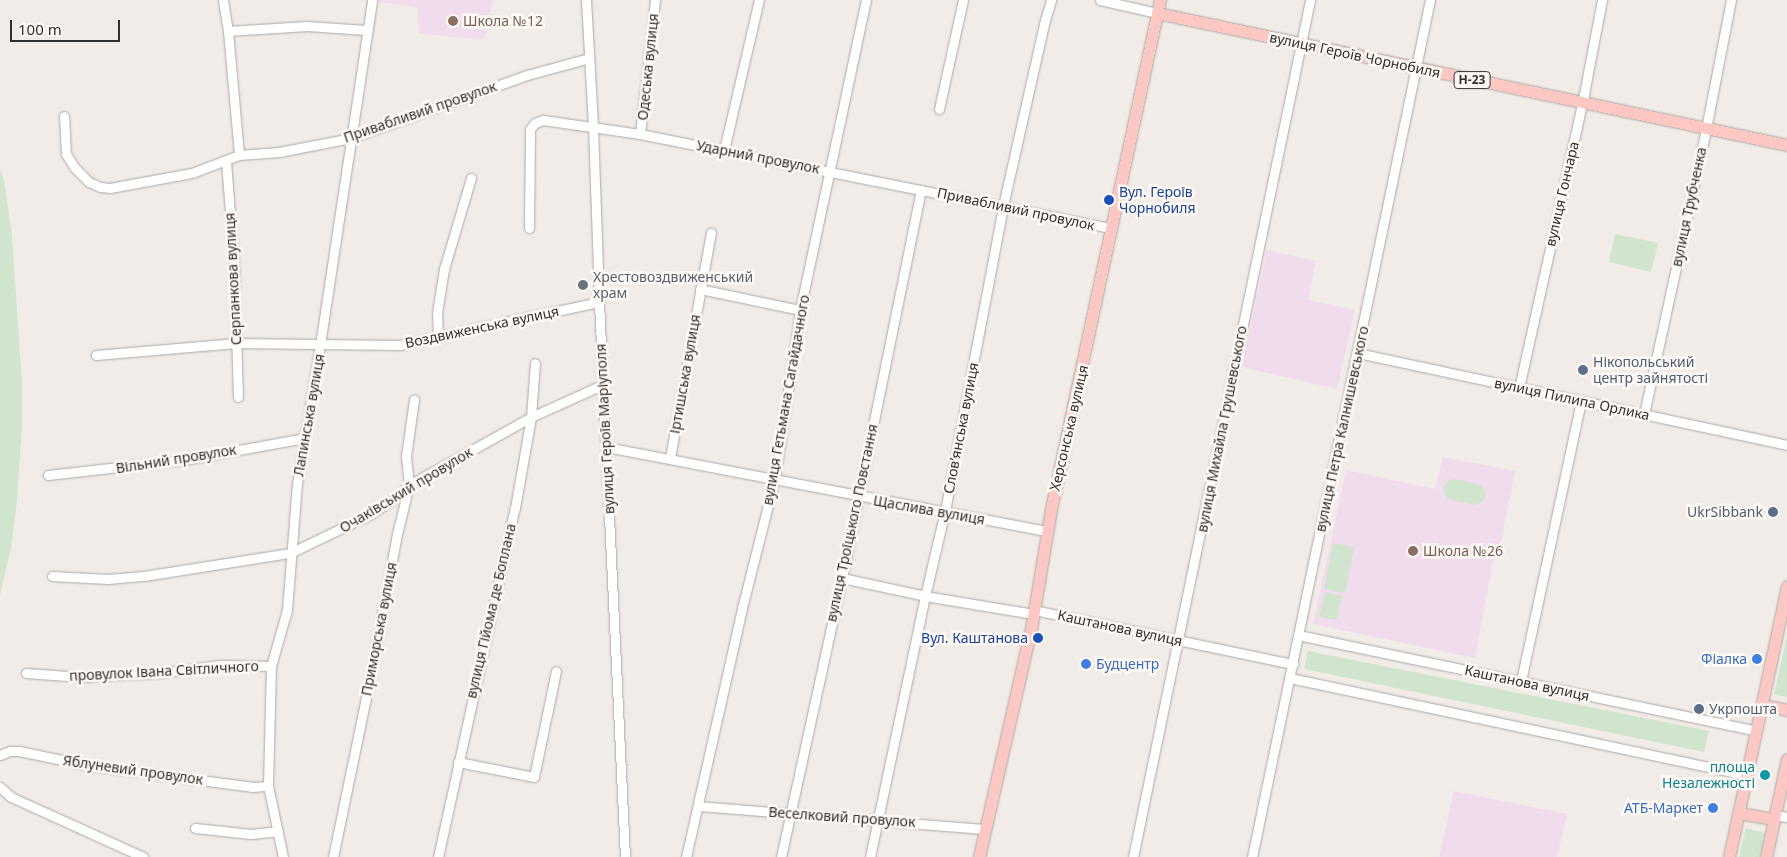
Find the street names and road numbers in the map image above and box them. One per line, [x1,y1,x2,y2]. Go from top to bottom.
street label: Одеська вулиця [634,13,662,121]
street label: вулиця Героїв Чорнобиля [1268,29,1442,81]
road number: Н-23 [1453,70,1491,90]
street label: Привабливий провулок [341,78,499,146]
street label: Ударний провулок [695,137,821,177]
street label: вулиця Гончара [1542,140,1582,248]
street label: вулиця Трубченка [1668,146,1710,268]
street label: Привабливий провулок [936,184,1096,234]
street label: Серпанкова вулиця [221,212,245,346]
street label: вулиця Гетьмана Сагайдачного [759,294,813,506]
street label: Воздвиженська вулиця [404,302,560,352]
street label: Іртишська вулиця [666,313,704,435]
street label: вулиця Михайла Грушевського [1194,324,1250,534]
street label: вулиця Петра Калнишевського [1312,325,1372,533]
street label: вулиця Героїв Маріуполя [592,343,618,515]
street label: Лапинська вулиця [290,352,328,478]
street label: Словʼянська вулиця [940,361,982,495]
street label: Херсонська вулиця [1046,363,1092,493]
street label: вулиця Пилипа Орлика [1493,374,1651,424]
street label: вулиця Троїцького Повстання [823,423,881,623]
street label: Вільний провулок [115,441,237,477]
street label: Очаківський провулок [336,444,476,536]
street label: Щаслива вулиця [872,492,986,528]
street label: вулиця Гійома де Боплана [463,522,519,700]
street label: Приморська вулиця [358,561,400,697]
street label: Каштанова вулиця [1056,607,1184,649]
street label: провулок Івана Світличного [69,658,259,684]
street label: Каштанова вулиця [1463,662,1591,704]
street label: Яблуневий провулок [62,752,204,788]
street label: Веселковий провулок [768,803,916,831]

